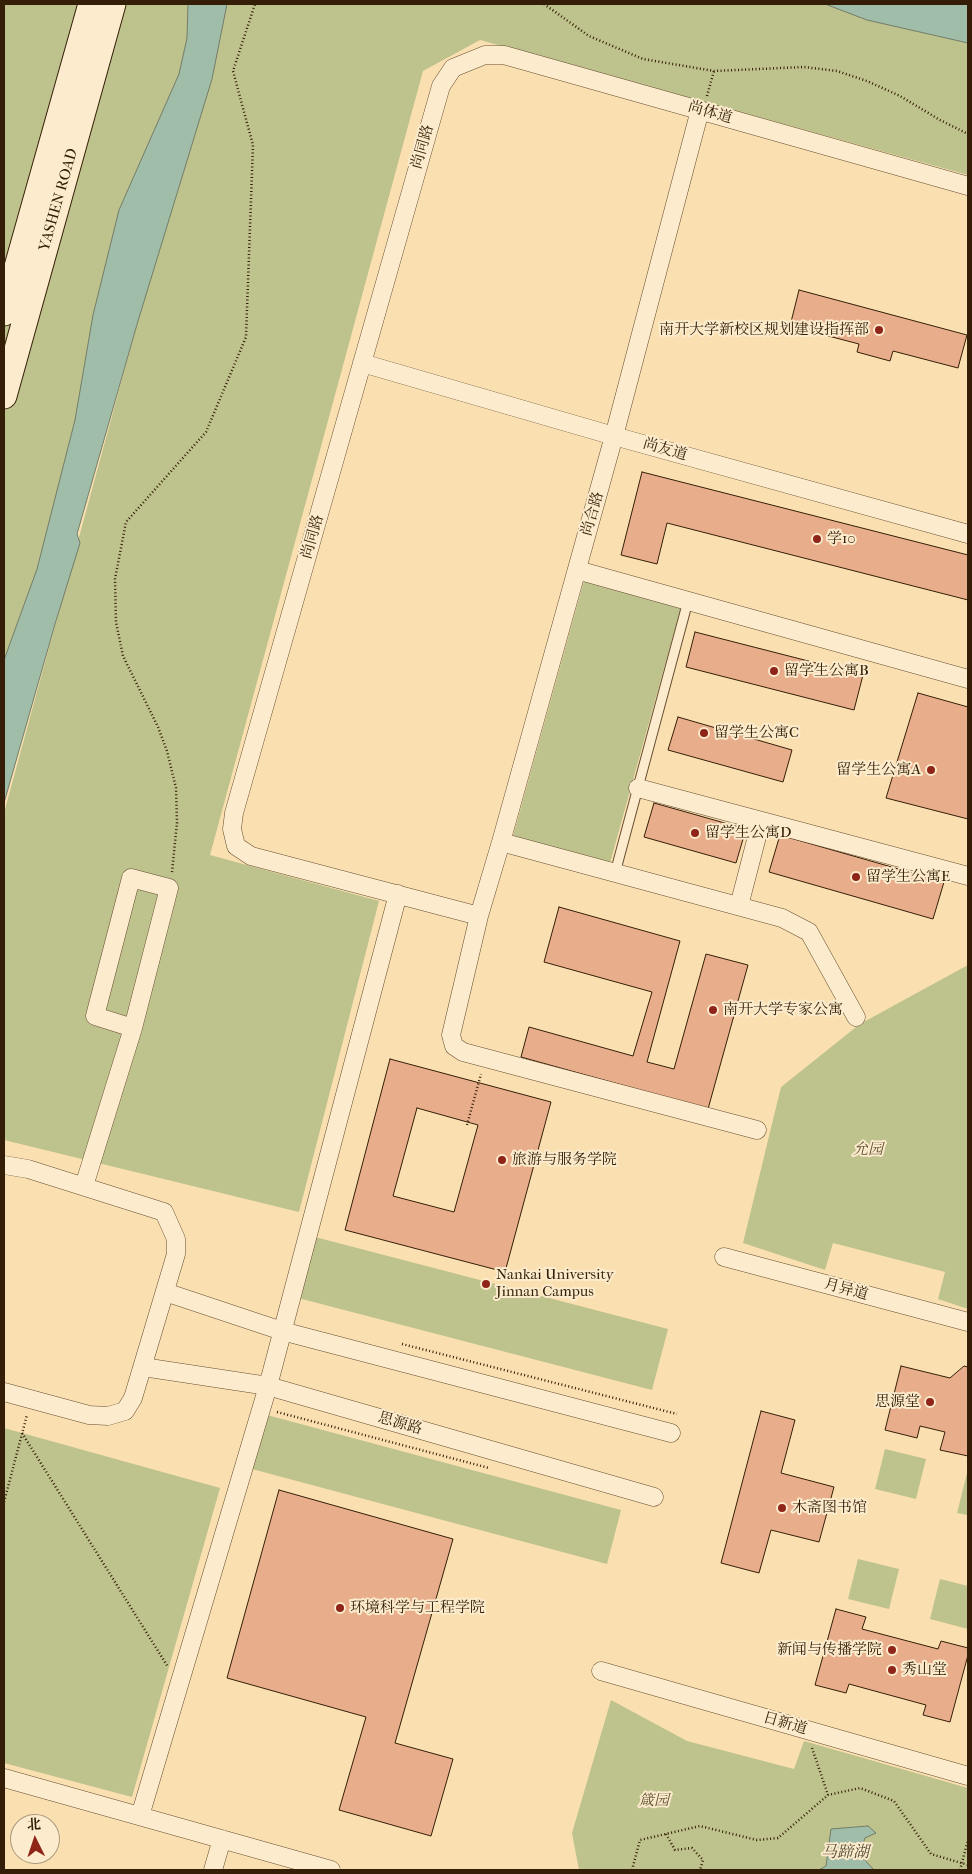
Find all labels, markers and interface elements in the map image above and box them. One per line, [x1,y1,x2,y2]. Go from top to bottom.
street label: 尚体道 [686,98,734,128]
street label: 尚同路 [408,123,438,171]
street label: YASHEN ROAD [36,146,82,254]
place label: 南开大学新校区规划建设指挥部 [659,321,869,339]
marker: 南开大学新校区规划建设指挥部 [873,324,885,336]
street label: 尚友道 [641,435,689,465]
street label: 尚合路 [578,490,608,538]
street label: 尚同路 [298,513,328,561]
place label: 学10 [827,530,856,548]
marker: 学10 [811,533,823,545]
place label: 留学生公寓B [784,662,869,680]
marker: 留学生公寓B [768,665,780,677]
place label: 留学生公寓C [714,724,799,742]
marker: 留学生公寓C [698,727,710,739]
place label: 留学生公寓A [836,761,921,779]
marker: 留学生公寓A [925,764,937,776]
place label: 留学生公寓D [705,824,791,842]
marker: 留学生公寓D [689,827,701,839]
place label: 留学生公寓E [866,868,950,886]
marker: 留学生公寓E [850,871,862,883]
place label: 南开大学专家公寓 [723,1001,843,1019]
marker: 南开大学专家公寓 [707,1004,719,1016]
park label: 允园 [853,1141,883,1159]
place label: 旅游与服务学院 [512,1151,617,1169]
marker: 旅游与服务学院 [496,1154,508,1166]
place label: Nankai University Jinnan Campus [496,1266,614,1301]
street label: 月异道 [822,1275,870,1305]
marker: Nankai University Jinnan Campus [480,1278,492,1290]
place label: 思源堂 [875,1393,920,1411]
marker: 思源堂 [924,1396,936,1408]
street label: 思源路 [376,1409,424,1439]
place label: 木斋图书馆 [792,1499,867,1517]
marker: 木斋图书馆 [776,1502,788,1514]
place label: 环境科学与工程学院 [350,1599,485,1617]
marker: 环境科学与工程学院 [334,1602,346,1614]
place label: 新闻与传播学院 [777,1641,882,1659]
marker: 新闻与传播学院 [886,1644,898,1656]
place label: 秀山堂 [902,1661,947,1679]
marker: 秀山堂 [886,1664,898,1676]
street label: 日新道 [761,1709,809,1739]
park label: 箴园 [639,1792,669,1810]
north arrow [10,1814,60,1864]
text: 北 [26,1816,42,1834]
water label: 马蹄湖 [821,1843,869,1863]

